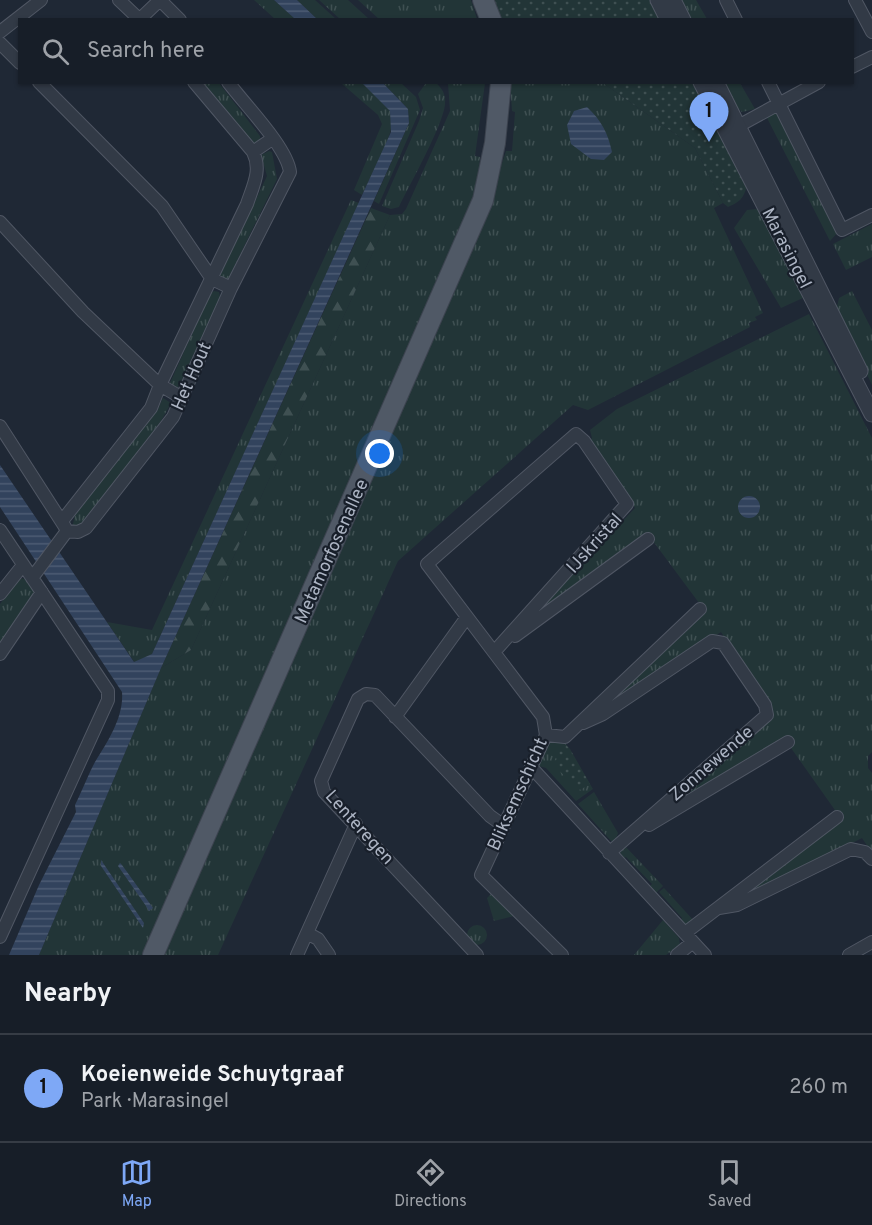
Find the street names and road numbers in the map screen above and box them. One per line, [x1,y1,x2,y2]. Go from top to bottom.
street label: Marasingel [756,204,816,293]
street label: Het Hout [167,339,218,415]
street label: Metamorfosenallee [290,476,374,627]
street label: IJskristal [562,509,628,579]
street label: Zonnewende [665,721,759,807]
street label: Bliksemschicht [483,735,554,855]
street label: Lenteregen [319,786,399,870]

